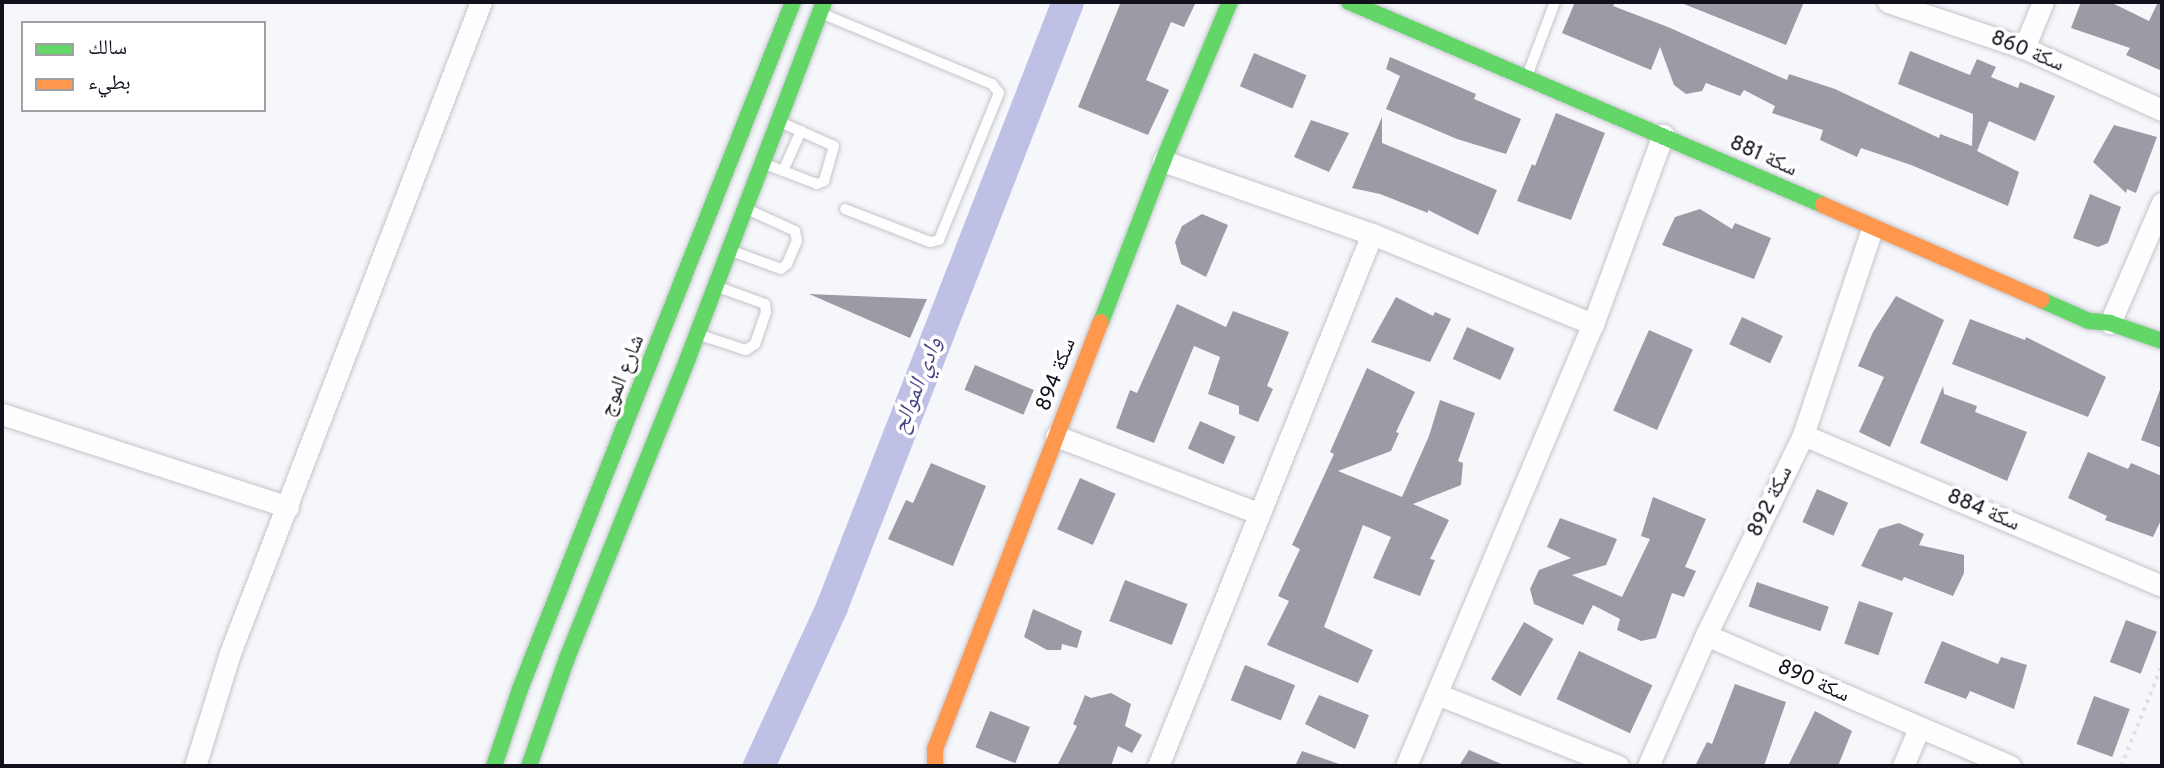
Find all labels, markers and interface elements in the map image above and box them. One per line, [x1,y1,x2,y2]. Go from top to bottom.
legend [21,21,266,112]
street label: سكة 860 [1987,26,2067,78]
text: سالك [88,35,127,62]
text: بطيء [88,70,131,97]
street label: سكة 881 [1725,131,1801,183]
street label: شارع الموج [595,331,651,421]
water label: وادي الموالح [888,334,950,438]
street label: سكة 894 [1032,335,1082,415]
street label: سكة 892 [1743,462,1799,542]
street label: سكة 884 [1943,484,2023,538]
street label: سكة 890 [1773,655,1853,709]

